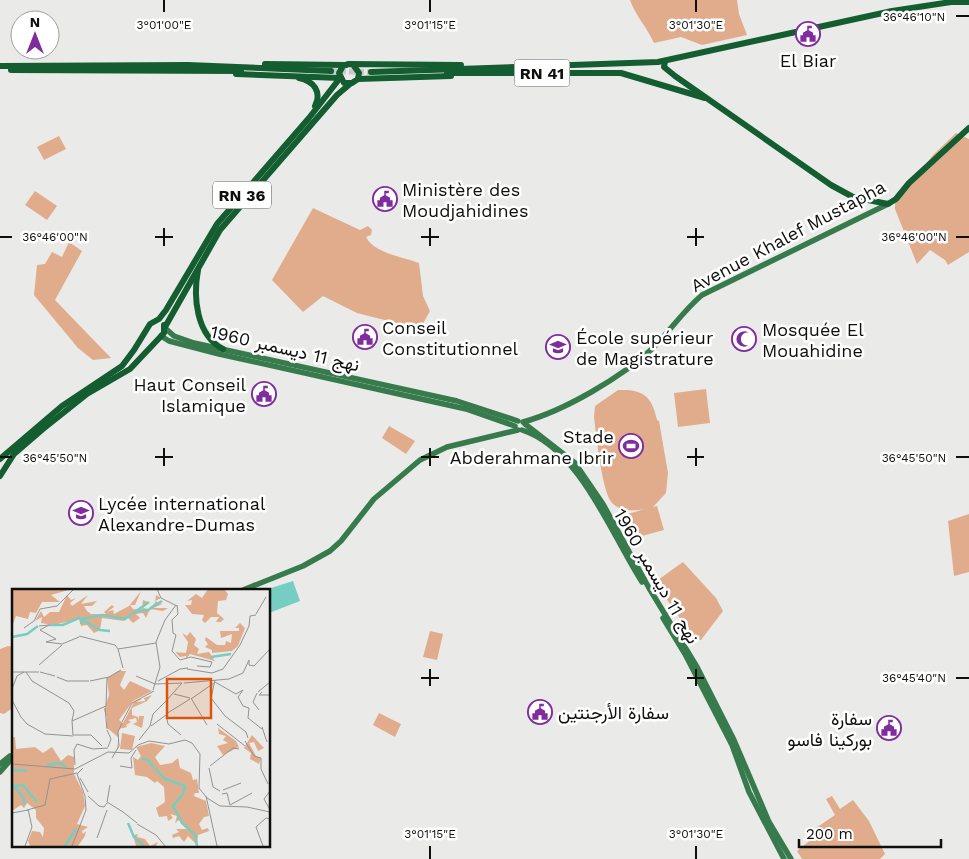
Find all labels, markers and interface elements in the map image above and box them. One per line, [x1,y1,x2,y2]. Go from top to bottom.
north arrow [10,10,60,60]
text: 36°46'10"N [883,10,945,24]
text: N [30,14,40,30]
text: 3°01'00"E [137,18,192,32]
text: 3°01'15"E [404,18,456,32]
text: 3°01'30"E [669,18,724,32]
public building icon: El Biar [795,21,821,47]
place label: El Biar [780,50,836,71]
road number: RN 41 [514,59,570,86]
street label: Avenue Khalef Mustapha [687,176,889,296]
place label: Ministère des Moudjahidines [402,179,528,221]
road number: RN 36 [213,182,271,208]
public building icon: Ministère des Moudjahidines [372,186,398,212]
text: 36°46'00"N [22,230,88,244]
text: 36°46'00"N [881,230,947,244]
place label: Conseil Constitutionnel [382,317,519,359]
place label: Mosquée El Mouahidine [762,319,864,361]
street label: نهج 11 ديسمبر 1960 [208,321,361,377]
public building icon: Conseil Constitutionnel [352,324,378,350]
mosque icon: Mosquée El Mouahidine [731,326,757,352]
place label: École supérieur de Magistrature [576,327,714,369]
school or university icon: École supérieur de Magistrature [545,334,571,360]
place label: Haut Conseil Islamique [133,374,246,416]
public building icon: Haut Conseil Islamique [251,381,277,407]
place label: Stade Abderahmane Ibrir [450,426,614,468]
sports icon: Stade Abderahmane Ibrir [618,433,644,459]
text: 36°45'50"N [23,451,87,465]
text: 36°45'50"N [882,451,946,465]
place label: Lycée international Alexandre-Dumas [98,493,266,535]
school or university icon: Lycée international Alexandre-Dumas [68,500,94,526]
street label: نهج 11 ديسمبر 1960 [608,505,704,648]
inset map [12,589,270,846]
text: 36°45'40"N [882,671,946,685]
public building icon: سفارة الأرجنتين [527,699,553,725]
place label: سفارة الأرجنتين [558,702,669,724]
place label: سفارة بوركينا فاسو [788,708,872,751]
public building icon: سفارة بوركينا فاسو [876,715,902,741]
scale bar [799,816,942,848]
text: 200 m [806,825,853,843]
text: 3°01'15"E [404,827,456,841]
text: 3°01'30"E [669,827,724,841]

